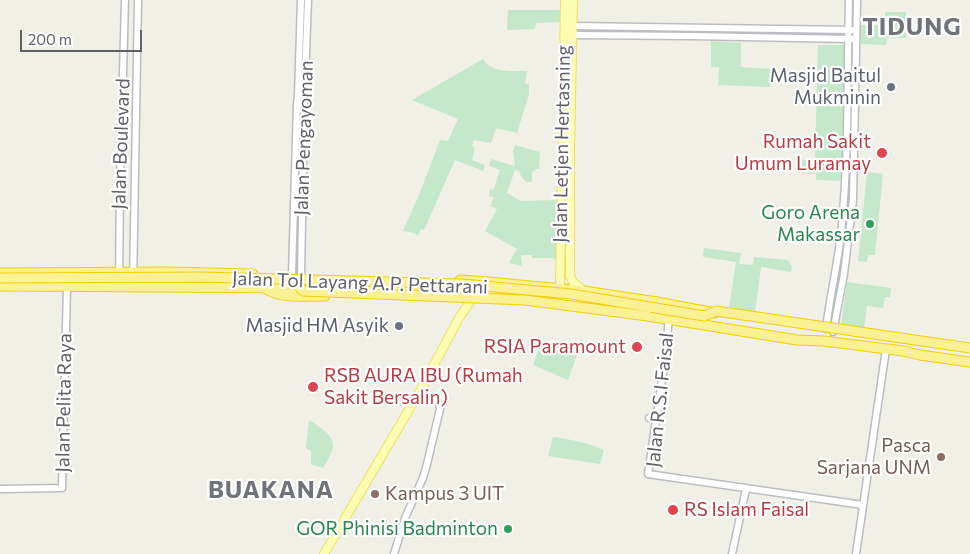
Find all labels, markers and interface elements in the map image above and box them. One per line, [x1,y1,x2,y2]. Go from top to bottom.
district label: TIDUNG [861,13,963,41]
scale bar [22,20,145,52]
text: 200 m [28,30,72,48]
street label: Jalan Letjen Hertasning [549,45,575,243]
street label: Jalan Pengayoman [290,60,318,216]
place label: Masjid Baitul Mukminin [770,65,881,109]
street label: Jalan Boulevard [107,78,135,210]
marker: Masjid Baitul Mukminin [885,81,897,93]
place label: Rumah Sakit Umum Luramay [735,131,871,175]
marker: Rumah Sakit Umum Luramay [875,146,889,160]
place label: Goro Arena Makassar [761,202,860,246]
marker: Goro Arena Makassar [864,218,876,230]
street label: Jalan Tol Layang A.P. Pettarani [232,267,488,299]
place label: Masjid HM Asyik [245,315,389,337]
marker: Masjid HM Asyik [393,320,405,332]
street label: Jalan R.S.I Faisal [642,332,678,468]
street label: Jalan Pelita Raya [51,333,77,473]
place label: RSIA Paramount [484,336,626,358]
marker: RSIA Paramount [630,340,644,354]
place label: RSB AURA IBU (Rumah Sakit Bersalin) [324,365,523,409]
marker: RSB AURA IBU (Rumah Sakit Bersalin) [306,380,320,394]
place label: Pasca Sarjana UNM [817,435,931,479]
marker: Pasca Sarjana UNM [935,451,947,463]
district label: BUAKANA [207,476,335,504]
place label: Kampus 3 UIT [385,483,504,505]
marker: Kampus 3 UIT [369,488,381,500]
place label: RS Islam Faisal [684,499,809,521]
marker: RS Islam Faisal [666,503,680,517]
place label: GOR Phinisi Badminton [296,518,498,540]
marker: GOR Phinisi Badminton [502,523,514,535]

